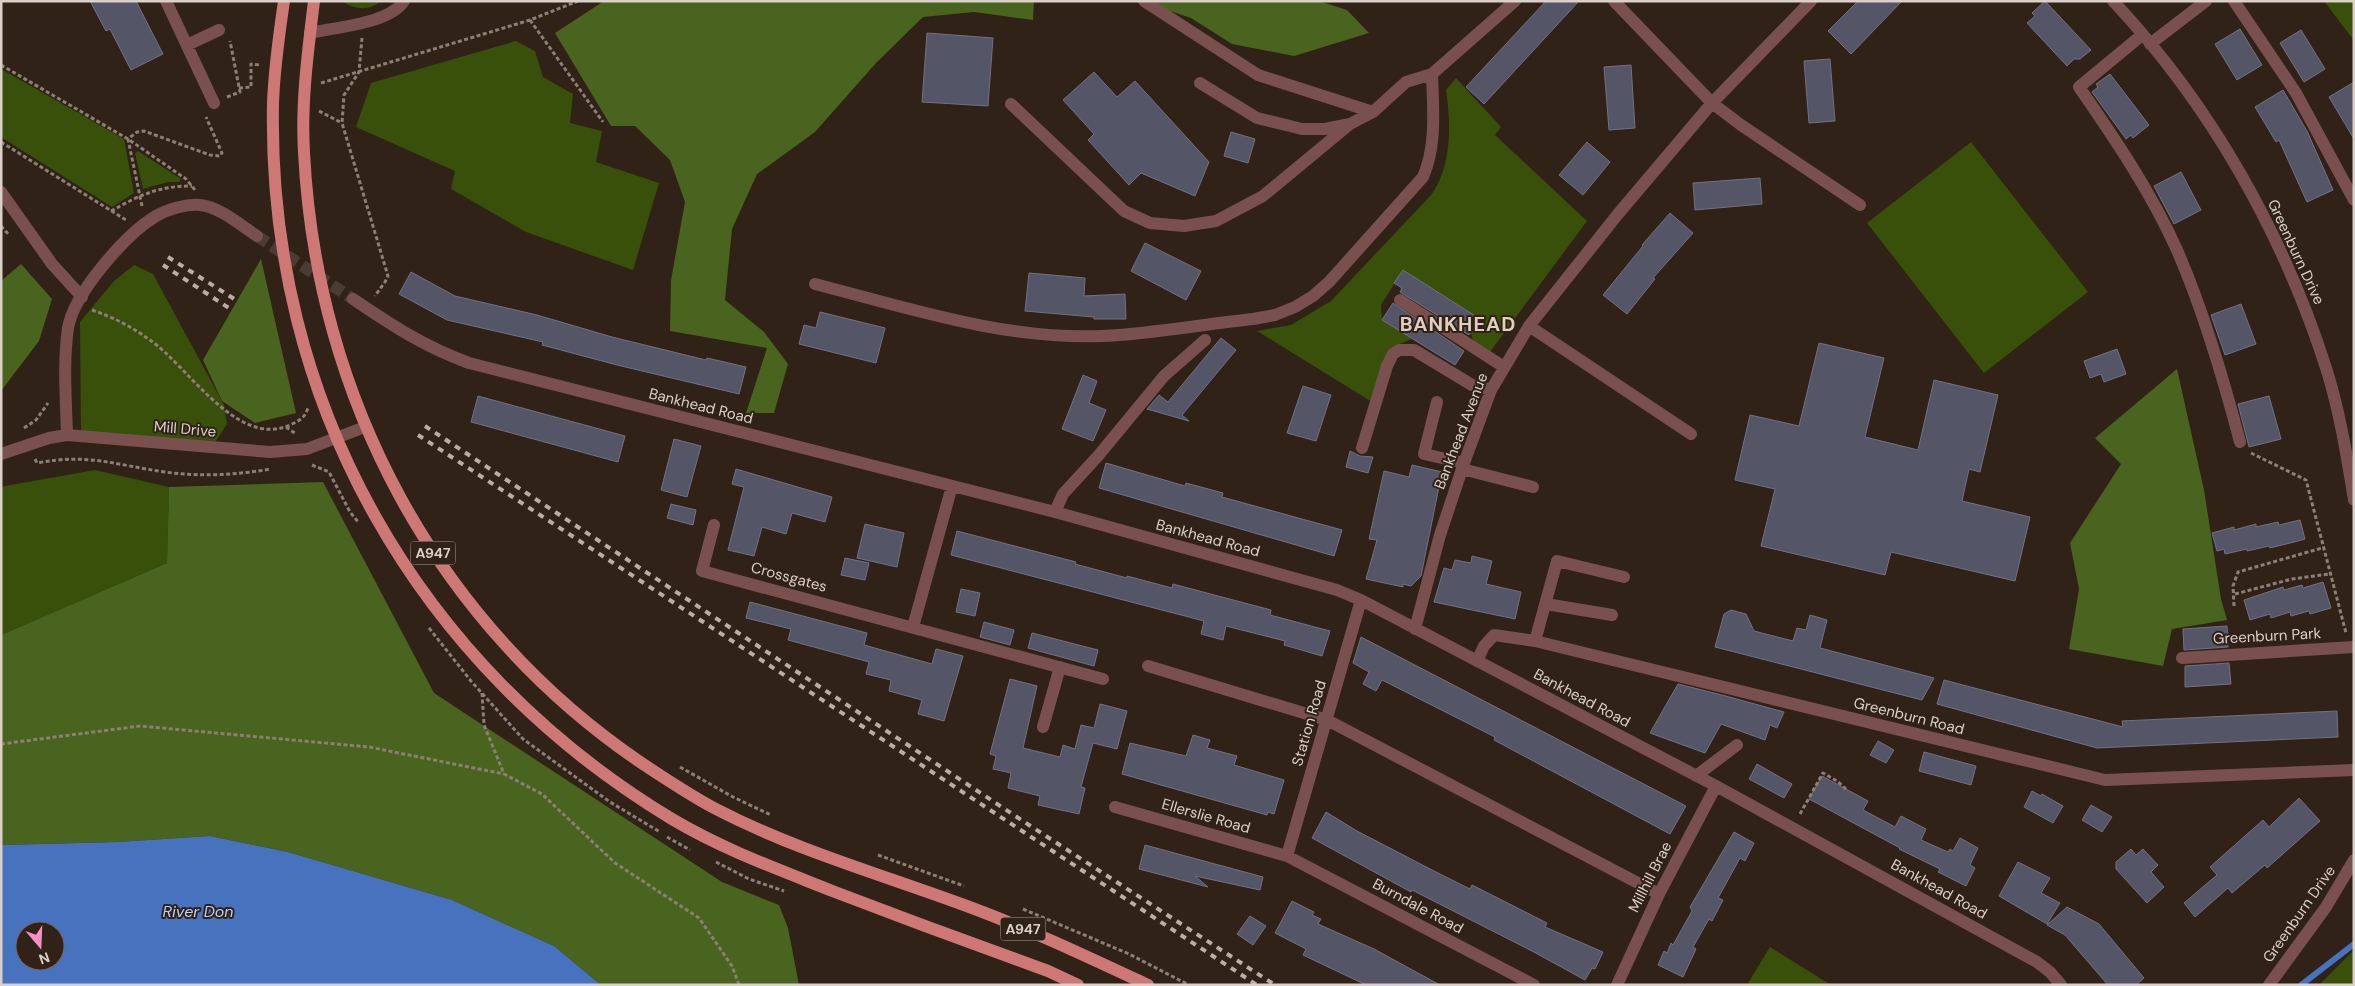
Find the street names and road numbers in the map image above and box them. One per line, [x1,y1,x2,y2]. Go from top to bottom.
street label: Greenburn Drive [2263,196,2329,308]
street label: Bankhead Avenue [1430,370,1492,492]
street label: Bankhead Road [647,383,755,429]
street label: Mill Drive [153,416,217,442]
street label: Bankhead Road [1154,514,1262,562]
road number: A947 [410,542,456,564]
street label: Crossgates [749,557,829,597]
street label: Greenburn Park [2213,623,2322,649]
street label: Bankhead Road [1530,664,1634,732]
street label: Station Road [1287,678,1331,768]
street label: Greenburn Road [1852,693,1966,739]
street label: Ellerslie Road [1159,794,1253,838]
street label: Millhill Brae [1624,838,1676,916]
street label: Bankhead Road [1887,854,1991,924]
street label: Greenburn Drive [2258,862,2340,966]
street label: Burndale Road [1369,874,1467,938]
road number: A947 [1000,918,1046,941]

